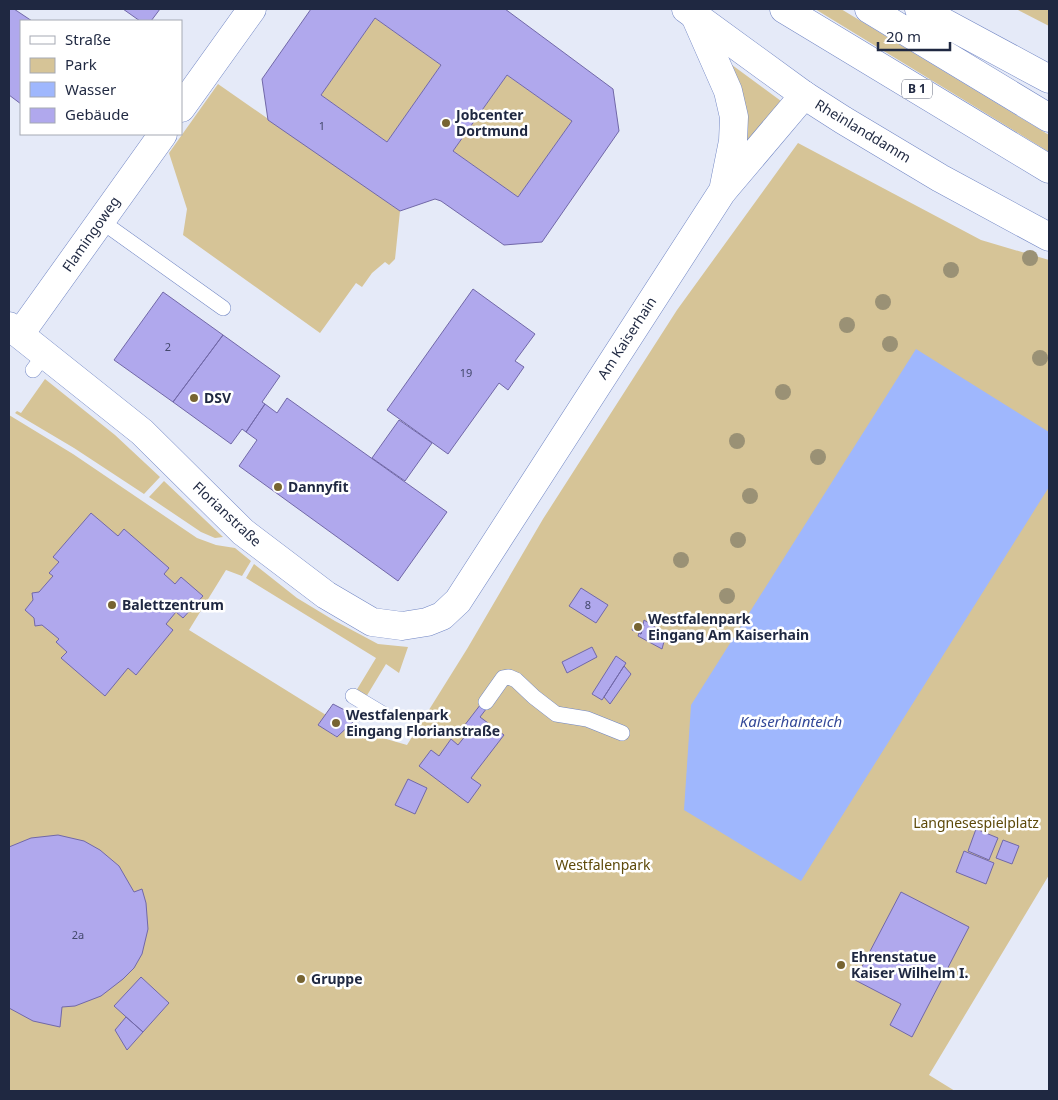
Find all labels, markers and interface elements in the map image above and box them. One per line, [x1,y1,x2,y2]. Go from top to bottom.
legend [20,20,182,135]
scale bar [878,20,950,52]
text: 20 m [886,26,921,46]
text: Straße [65,29,111,49]
text: Park [65,54,97,74]
text: Wasser [65,79,116,99]
road number: B 1 [902,80,932,98]
street label: Rheinlanddamm [812,94,915,167]
text: Gebäude [65,104,129,124]
place label: Jobcenter Dortmund [454,105,528,140]
marker: Jobcenter Dortmund [440,117,452,129]
house number: 1 [319,118,325,133]
street label: Flamingoweg [57,192,124,275]
street label: Am Kaiserhain [593,293,660,383]
house number: 2 [165,339,171,354]
house number: 19 [460,365,472,380]
place label: DSV [204,388,232,407]
marker: DSV [188,392,200,404]
street label: Florianstraße [189,477,266,550]
place label: Dannyfit [288,477,349,496]
marker: Dannyfit [272,481,284,493]
place label: Balettzentrum [122,595,224,614]
house number: 8 [585,597,591,612]
marker: Balettzentrum [106,599,118,611]
place label: Westfalenpark Eingang Am Kaiserhain [648,609,809,644]
marker: Westfalenpark Eingang Am Kaiserhain [632,621,644,633]
place label: Westfalenpark Eingang Florianstraße [346,705,500,740]
water label: Kaiserhainteich [740,711,842,731]
marker: Westfalenpark Eingang Florianstraße [330,717,342,729]
park label: Langnesespielplatz [913,813,1039,832]
park label: Westfalenpark [556,855,651,874]
house number: 2a [72,927,84,942]
place label: Ehrenstatue Kaiser Wilhelm I. [851,947,968,982]
marker: Ehrenstatue Kaiser Wilhelm I. [835,959,847,971]
place label: Gruppe [311,969,363,988]
marker: Gruppe [295,973,307,985]

